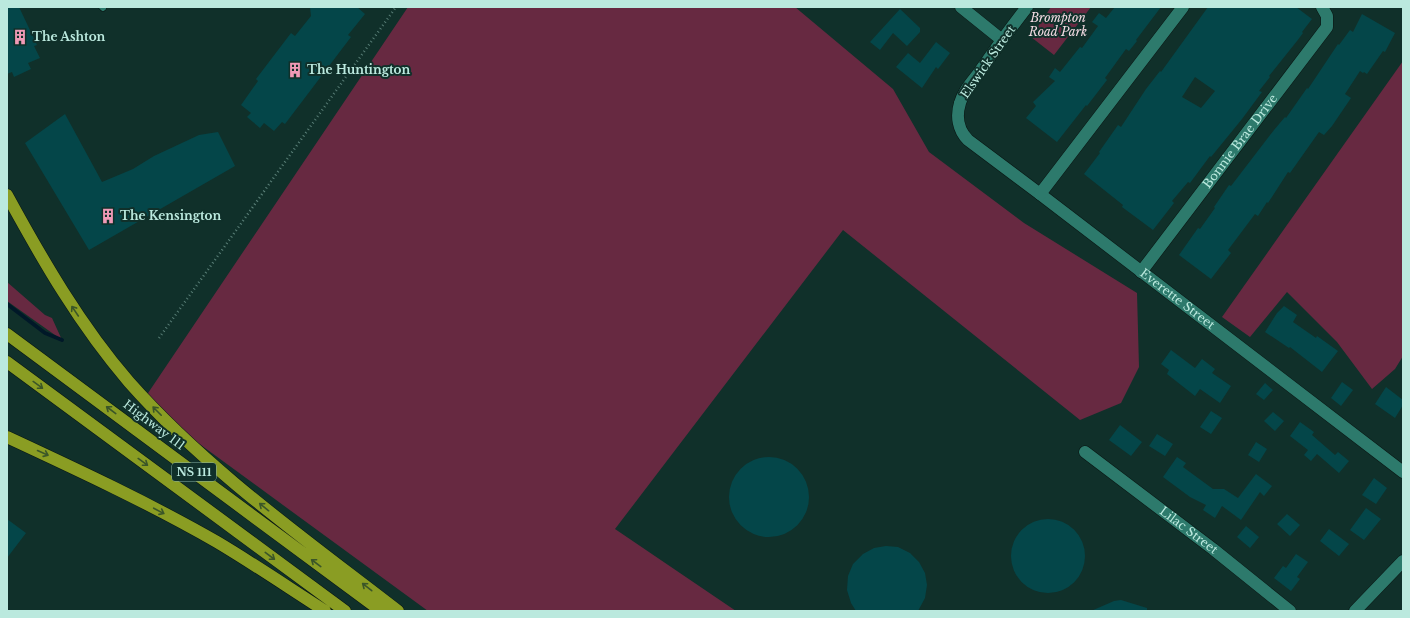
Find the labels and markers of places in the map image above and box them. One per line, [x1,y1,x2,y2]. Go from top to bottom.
building icon: The Ashton [11,28,29,46]
place label: The Ashton [32,29,106,44]
building icon: The Huntington [286,61,304,79]
place label: The Huntington [307,62,410,77]
building icon: The Kensington [99,207,117,225]
place label: The Kensington [120,208,222,223]

